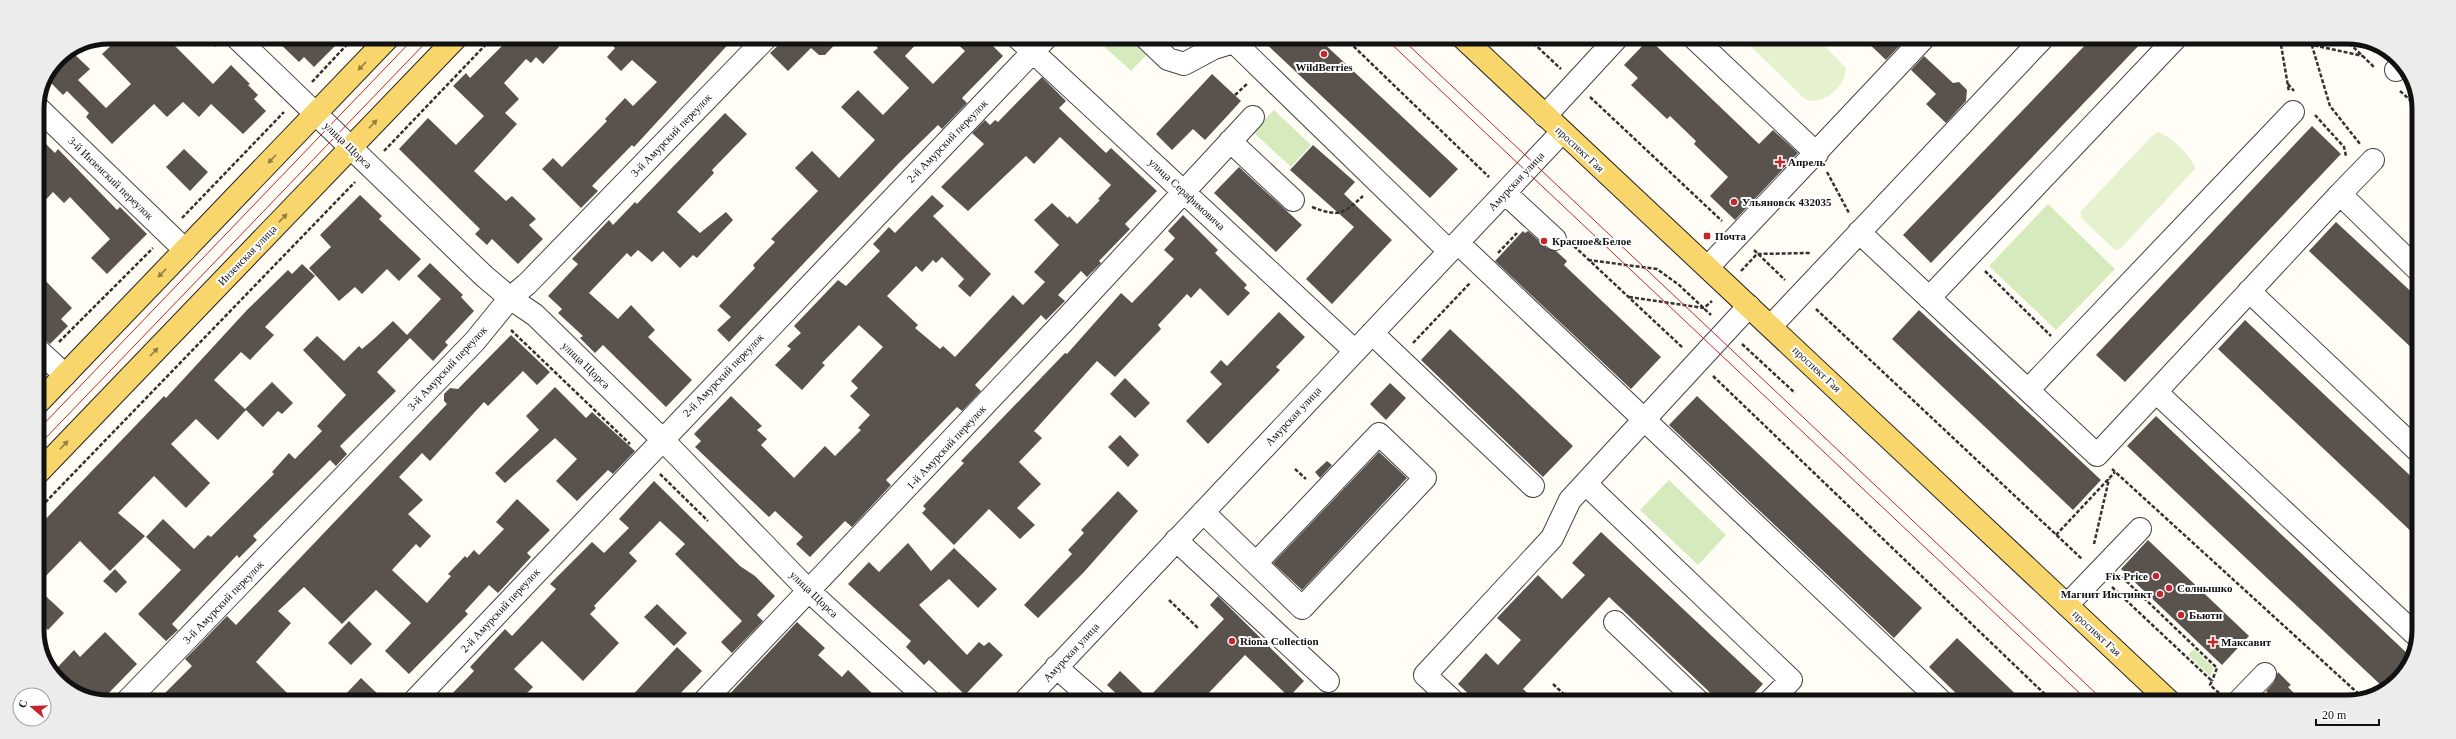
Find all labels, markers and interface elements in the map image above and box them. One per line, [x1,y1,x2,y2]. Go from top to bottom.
marker: WildBerries [1319,49,1329,59]
one-way arrow [358,61,367,70]
place label: WildBerries [1295,61,1353,73]
street label: 3-й Амурский переулок [628,91,714,179]
street label: 2-й Амурский переулок [904,97,990,185]
street label: улица Щорса [322,119,375,171]
one-way arrow [369,119,378,129]
street label: проспект Гая [1553,124,1607,174]
street label: 3-й Инзенский переулок [66,134,157,222]
street label: Амурская улица [1486,149,1546,213]
one-way arrow [267,154,277,164]
street label: улица Серафимовича [1146,156,1228,232]
place label: Апрель [1788,156,1825,168]
marker: Апрель [1775,157,1785,167]
place label: Ульяновск 432035 [1742,196,1832,208]
marker: Ульяновск 432035 [1729,197,1739,207]
one-way arrow [278,213,288,223]
street label: Инзенская улица [215,222,279,288]
place label: Почта [1715,230,1747,242]
marker: Почта [1702,231,1712,241]
place label: Красное&Белое [1552,235,1631,247]
marker: Красное&Белое [1539,236,1549,246]
one-way arrow [158,268,167,278]
street label: 3-й Амурский переулок [405,323,490,413]
street label: 2-й Амурский переулок [680,331,766,419]
street label: улица Щорса [560,339,613,391]
street label: проспект Гая [1790,344,1844,394]
one-way arrow [149,347,159,357]
street label: Амурская улица [1263,384,1323,448]
street label: 1-й Амурский переулок [904,402,989,492]
one-way arrow [59,441,68,450]
street label: 3-й Амурский переулок [180,558,266,646]
street label: 2-й Амурский переулок [458,565,543,655]
street label: улица Щорса [788,568,841,620]
place label: Fix Price [2106,570,2148,582]
marker: Fix Price [2151,571,2161,581]
place label: Солнышко [2177,582,2233,594]
marker: Солнышко [2164,583,2174,593]
place label: Магнит Инстинкт [2061,588,2153,600]
marker: Магнит Инстинкт [2155,589,2165,599]
street label: проспект Гая [2070,608,2124,658]
place label: Бьюти [2189,609,2223,621]
marker: Бьюти [2176,610,2186,620]
street label: Амурская улица [1041,620,1101,684]
place label: Riona Collection [1240,635,1319,647]
marker: Riona Collection [1227,636,1237,646]
place label: Максавит [2221,636,2272,648]
marker: Максавит [2208,637,2218,647]
north arrow [12,687,52,727]
text: С [16,698,30,709]
scale bar [2316,701,2379,727]
text: 20 m [2322,708,2347,722]

